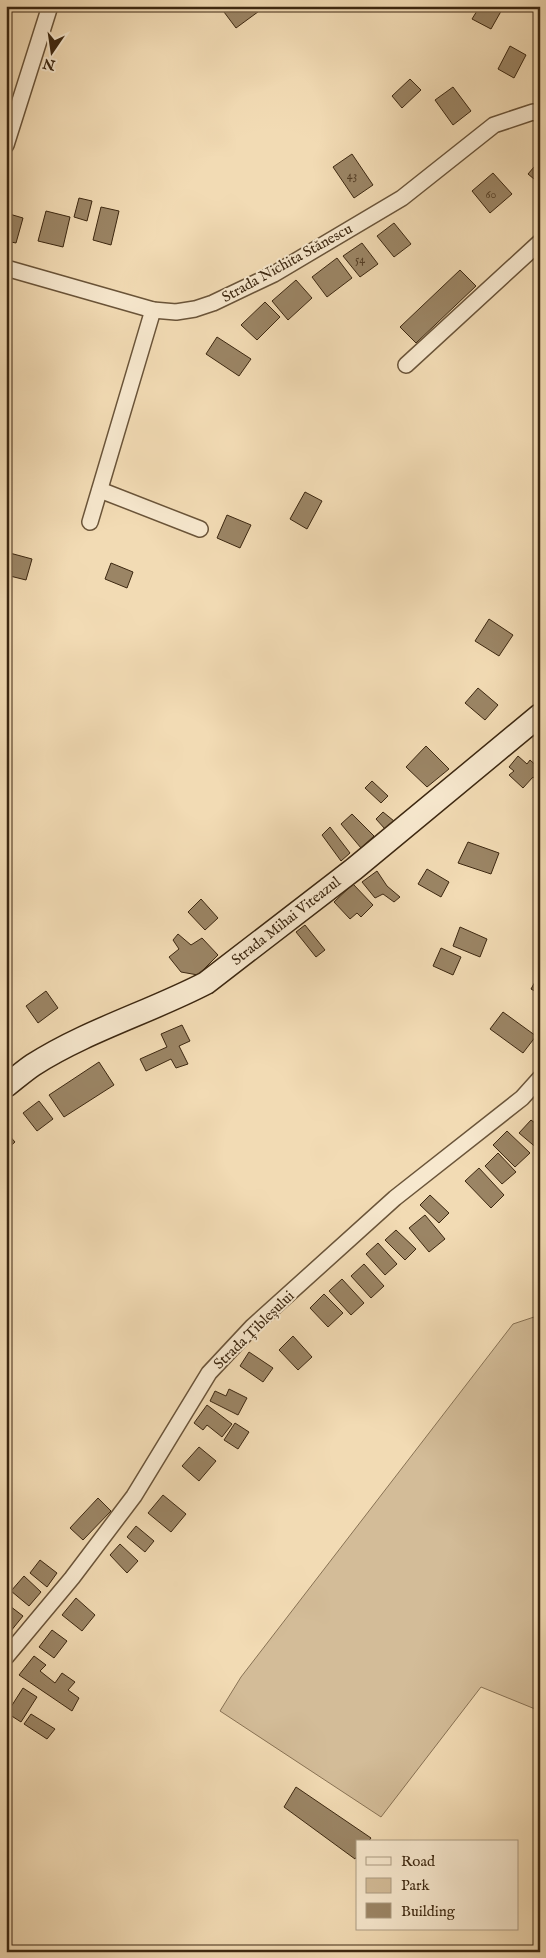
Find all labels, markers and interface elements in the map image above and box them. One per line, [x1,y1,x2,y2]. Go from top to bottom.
north arrow [28,28,78,78]
text: N [41,54,58,74]
house number: 43 [347,168,357,183]
house number: 60 [486,187,497,202]
street label: Strada Nichita Stănescu [218,219,356,307]
house number: 54 [355,252,365,267]
street label: Strada Mihai Viteazul [228,872,345,970]
street label: Strada Țibleșului [210,1287,298,1373]
legend [356,1840,518,1930]
text: Road [401,1852,436,1871]
text: Park [401,1876,431,1895]
text: Building [401,1902,456,1921]

